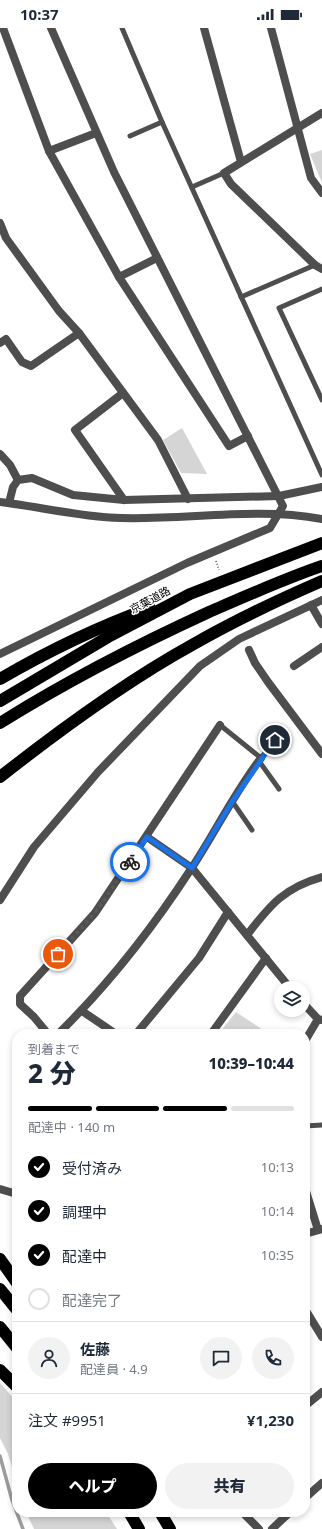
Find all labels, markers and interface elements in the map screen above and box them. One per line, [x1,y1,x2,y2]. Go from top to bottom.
text: 10:37 [20,4,59,24]
street label: 京葉道路 [127,583,173,617]
pin [258,723,292,757]
icon: home [264,729,286,751]
courier [110,842,150,882]
icon: bike [119,851,141,873]
pin [41,937,75,971]
icon: bag [47,943,69,965]
map controls [274,981,310,1017]
button: layers [274,981,310,1017]
text: 到着まで [28,1040,80,1058]
text: 10:39–10:44 [209,1053,294,1073]
text: 2 分 [28,1055,76,1091]
text: 配達中 · 140 m [28,1118,115,1136]
icon: check [28,1156,50,1178]
text: 受付済み [62,1158,122,1178]
text: 10:13 [261,1158,294,1176]
icon: check [28,1200,50,1222]
text: 調理中 [62,1202,107,1222]
text: 10:14 [261,1202,294,1220]
icon: check [28,1244,50,1266]
text: 配達中 [62,1246,107,1266]
text: 10:35 [261,1246,294,1264]
text: 配達完了 [62,1290,122,1310]
button: person [28,1337,70,1379]
button: chat [200,1337,242,1379]
button: phone [252,1337,294,1379]
text: 佐藤 [80,1339,110,1359]
text: 配達員 · 4.9 [80,1360,148,1378]
text: 注文 #9951 [28,1410,106,1430]
text: ¥1,230 [247,1410,294,1430]
button: ヘルプ [28,1463,157,1509]
button: 共有 [165,1463,294,1509]

